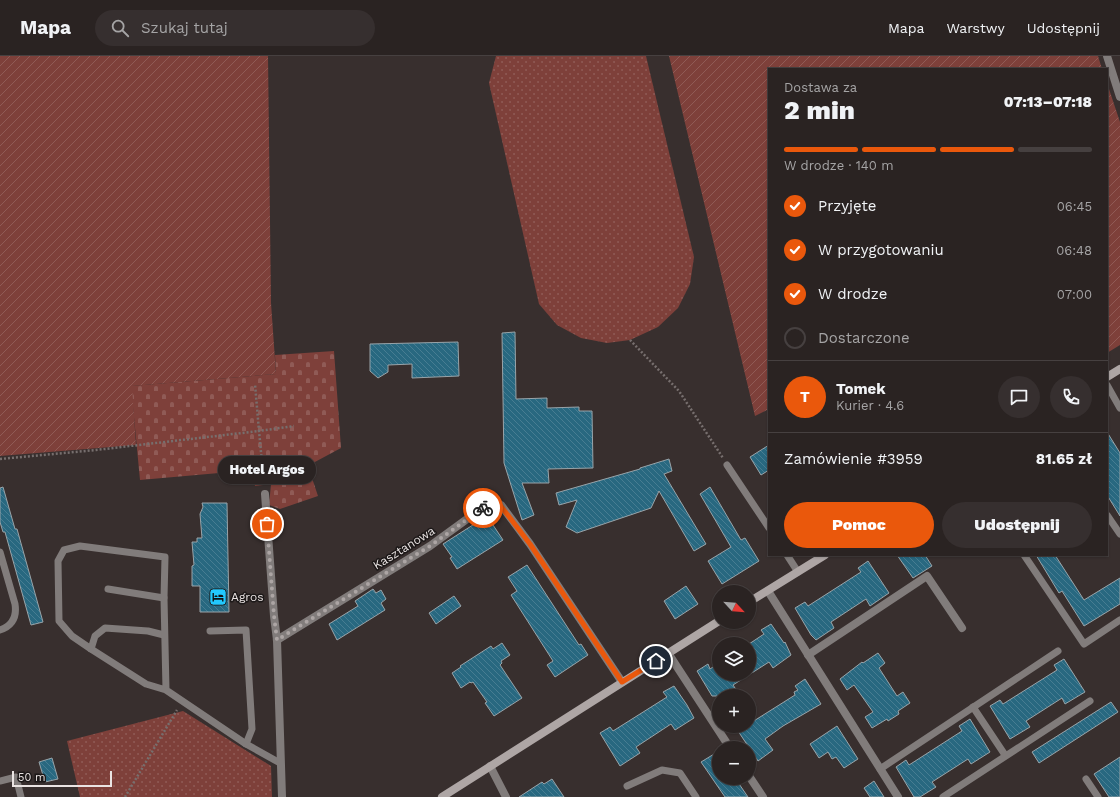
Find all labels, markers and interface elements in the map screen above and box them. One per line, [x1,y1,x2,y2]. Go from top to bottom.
search box [95,10,375,46]
text: Mapa [20,16,71,39]
icon: search [109,17,131,39]
text: Szukaj tutaj [141,19,228,37]
text: Mapa [888,20,924,36]
text: Warstwy [946,20,1005,36]
text: Udostępnij [1027,20,1100,36]
text: Dostawa za [784,80,857,95]
text: 07:13–07:18 [1004,93,1092,111]
text: 2 min [784,95,855,125]
text: W drodze · 140 m [784,158,894,173]
icon: check [784,195,806,217]
text: Przyjęte [818,197,876,215]
text: 06:45 [1057,199,1092,214]
icon: check [784,239,806,261]
text: W przygotowaniu [818,241,944,259]
text: 06:48 [1056,243,1092,258]
icon: check [784,283,806,305]
text: W drodze [818,285,887,303]
text: 07:00 [1057,287,1092,302]
text: Dostarczone [818,329,910,347]
button: chat [998,376,1040,418]
button: phone [1050,376,1092,418]
text: Tomek [836,380,886,398]
text: T [800,388,810,406]
text: Kurier · 4.6 [836,398,904,413]
text: Zamówienie #3959 [784,450,923,468]
text: 81.65 zł [1036,450,1092,468]
callout: Hotel Argos [218,456,316,484]
text: Hotel Argos [230,462,304,477]
courier [463,488,503,528]
icon: bike [472,497,494,519]
button: Pomoc [784,502,934,548]
button: Udostępnij [942,502,1092,548]
pin [250,507,284,541]
icon: bag [256,513,278,535]
street label: Kasztanowa [371,523,438,573]
north arrow [712,585,756,629]
map controls [712,585,756,785]
hotel icon: Agros [208,587,228,607]
place label: Agros [231,590,264,604]
button: layers [712,637,756,681]
pin [639,644,673,678]
icon: home [645,650,667,672]
button: + [712,689,756,733]
button: − [712,741,756,785]
scale bar [12,769,112,788]
text: 50 m [18,771,45,784]

